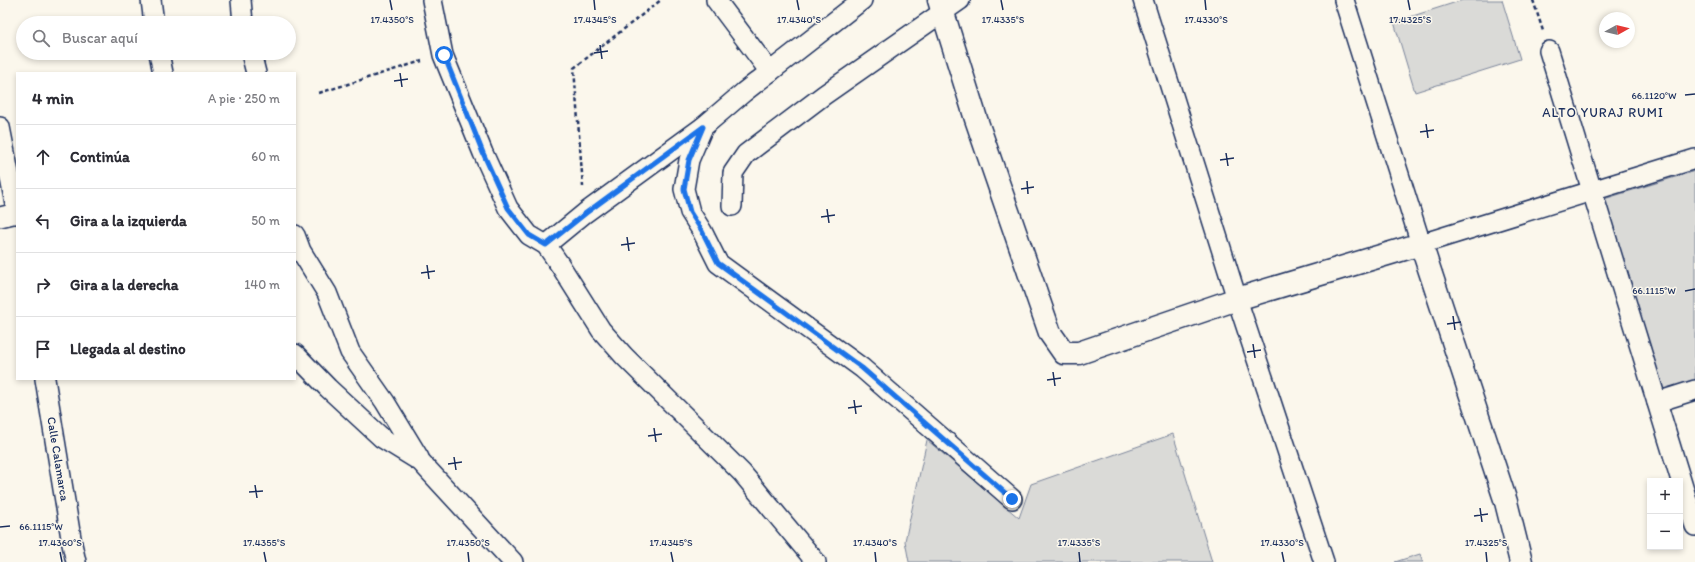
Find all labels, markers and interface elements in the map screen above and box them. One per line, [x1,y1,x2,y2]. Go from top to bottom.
north arrow [1599,12,1635,48]
text: 17.4350°S [370,13,414,26]
text: 17.4345°S [573,13,617,26]
text: 17.4340°S [777,13,822,26]
text: 17.4335°S [982,13,1025,26]
text: 17.4330°S [1184,13,1228,26]
text: 17.4325°S [1389,13,1432,26]
search box [16,16,296,60]
icon: search [30,27,52,49]
text: Buscar aquí [62,29,138,47]
route start [435,46,453,64]
text: 4 min [32,88,74,108]
text: 66.1120°W [1631,89,1677,102]
text: A pie · 250 m [208,91,280,106]
district label: ALTO YURAJ RUMI [1542,105,1664,120]
icon: ahead [32,146,54,168]
text: Continúa [70,148,130,166]
text: 60 m [251,149,280,164]
icon: left [32,210,54,232]
text: Gira a la izquierda [70,212,187,230]
text: 50 m [251,213,280,228]
icon: right [32,274,54,296]
text: Gira a la derecha [70,276,179,294]
text: 140 m [244,277,280,292]
text: 66.1115°W [1632,284,1676,297]
icon: arrive [32,338,54,360]
text: Llegada al destino [70,340,186,358]
street label: Calle Calamarca [44,416,72,503]
map controls [1647,478,1683,550]
button: + [1647,478,1683,514]
route end [1003,490,1021,508]
button: − [1647,514,1683,550]
text: 66.1115°W [19,520,63,533]
text: 17.4360°S [38,536,82,549]
text: 17.4355°S [243,536,286,549]
text: 17.4350°S [446,536,490,549]
text: 17.4345°S [649,536,693,549]
text: 17.4340°S [853,536,898,549]
text: 17.4335°S [1058,536,1101,549]
text: 17.4330°S [1260,536,1304,549]
text: 17.4325°S [1465,536,1508,549]

